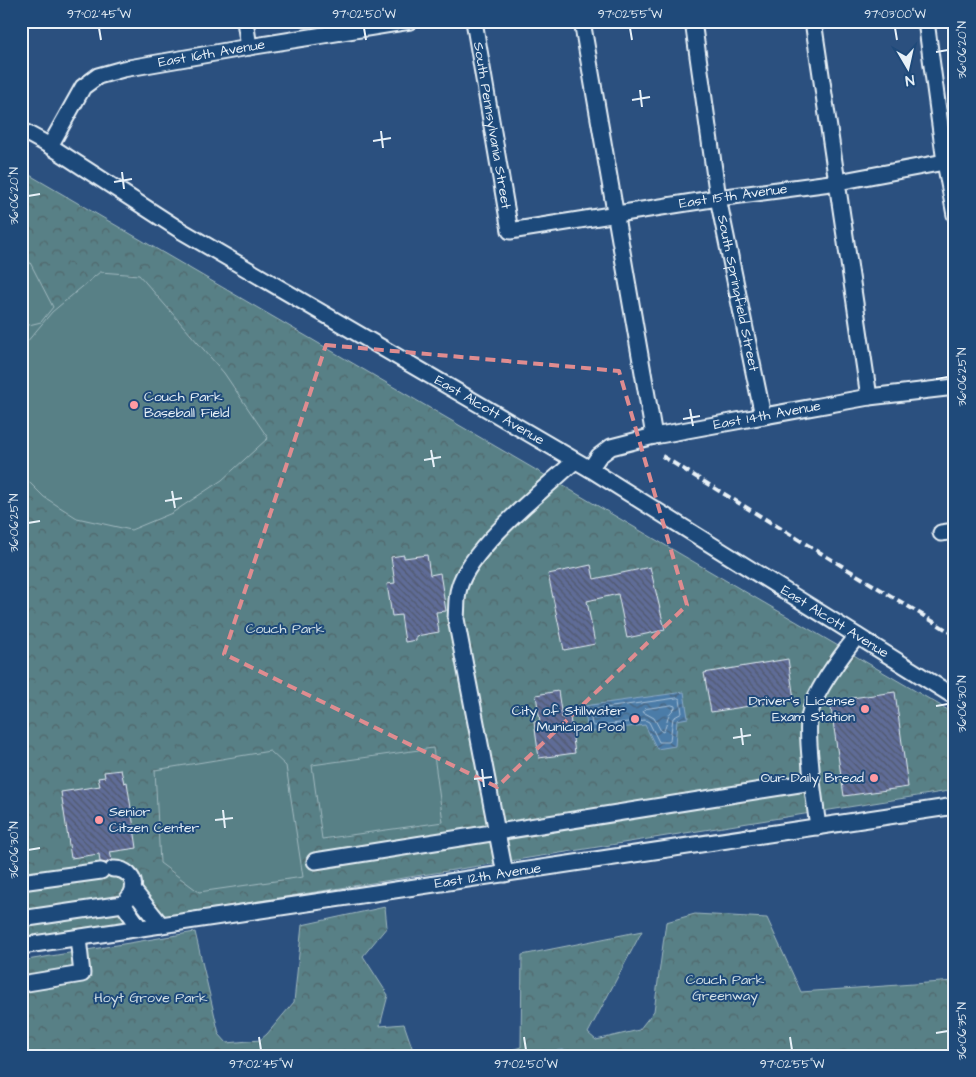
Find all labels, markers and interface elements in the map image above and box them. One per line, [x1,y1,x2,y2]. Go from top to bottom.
text: 97°02'45"W [67,6,132,23]
text: 97°02'50"W [332,6,396,23]
text: 97°02'55"W [598,6,663,23]
text: 97°03'00"W [864,6,927,23]
text: 36°06'20"N [954,20,971,79]
street label: East 16th Avenue [157,35,267,73]
street label: South Pennsylvania Street [468,40,516,211]
north arrow [884,42,934,92]
text: N [904,69,916,90]
text: 36°06'20"N [6,166,23,225]
street label: East 15th Avenue [678,179,789,214]
street label: South Springfield Street [712,213,764,374]
text: 36°06'25"N [954,347,971,407]
street label: East Alcott Avenue [431,370,548,450]
place label: Couch Park Baseball Field [144,387,229,423]
street label: East 14th Avenue [712,396,823,435]
marker: Couch Park Baseball Field [128,399,140,411]
text: 36°06'25"N [6,493,23,553]
street label: East Alcott Avenue [777,581,893,663]
park label: Couch Park [246,619,325,639]
text: 36°06'30"N [954,675,971,733]
place label: Driver's License Exam Station [749,691,855,727]
place label: City of Stillwater Municipal Pool [512,701,625,737]
marker: Driver's License Exam Station [859,703,871,715]
marker: City of Stillwater Municipal Pool [629,713,641,725]
place label: Our Daily Bread [761,768,864,788]
marker: Our Daily Bread [868,772,880,784]
place label: Senior Citzen Center [109,802,200,838]
marker: Senior Citzen Center [93,814,105,826]
text: 36°06'30"N [6,821,23,879]
street label: East 12th Avenue [433,858,543,894]
park label: Couch Park Greenway [686,970,765,1006]
park label: Hoyt Grove Park [94,988,208,1008]
text: 36°06'35"N [954,1001,971,1060]
text: 97°02'45"W [229,1056,294,1073]
text: 97°02'50"W [494,1056,558,1073]
text: 97°02'55"W [760,1056,825,1073]

